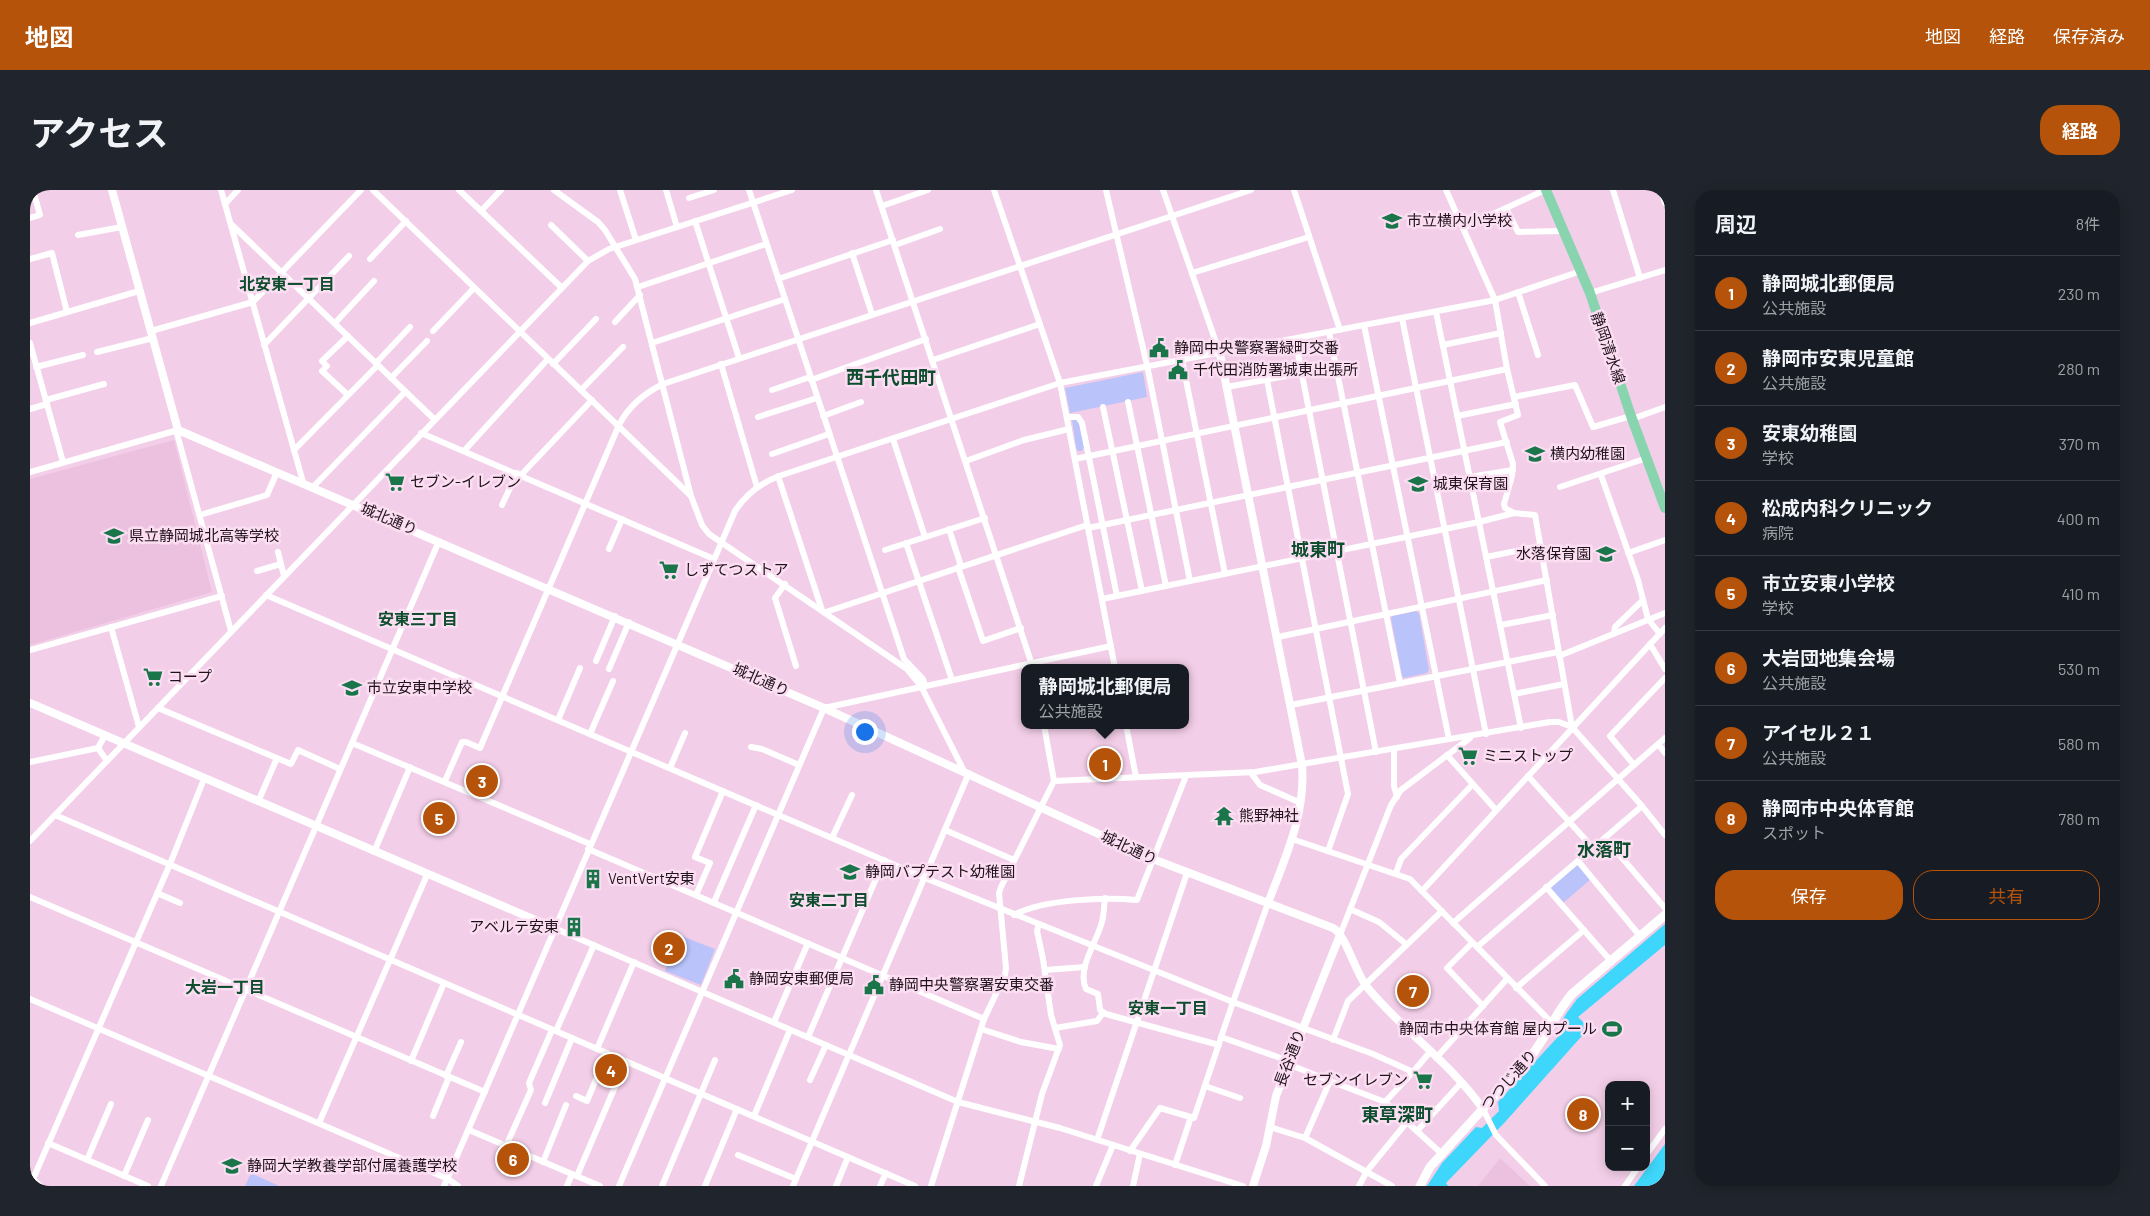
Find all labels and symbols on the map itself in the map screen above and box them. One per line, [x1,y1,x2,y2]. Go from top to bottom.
school or university icon: 市立横内小学校 [1381,210,1403,232]
place label: 市立横内小学校 [1407,211,1512,229]
district label: 北安東一丁目 [239,274,335,293]
street label: 静岡清水線 [1588,309,1630,386]
public building icon: 静岡中央警察署緑町交番 [1148,337,1170,359]
place label: 静岡中央警察署緑町交番 [1174,338,1339,356]
public building icon: 千代田消防署城東出張所 [1167,359,1189,381]
place label: 千代田消防署城東出張所 [1193,360,1358,378]
district label: 西千代田町 [846,366,936,388]
school or university icon: 横内幼稚園 [1524,443,1546,465]
place label: 横内幼稚園 [1550,444,1625,462]
supermarket icon: セブン-イレブン [384,471,406,493]
place label: セブン-イレブン [410,472,521,490]
school or university icon: 城東保育園 [1407,473,1429,495]
place label: 城東保育園 [1433,474,1508,492]
street label: 城北通り [358,498,421,538]
school or university icon: 県立静岡城北高等学校 [103,525,125,547]
place label: 県立静岡城北高等学校 [129,526,279,544]
district label: 城東町 [1291,538,1345,560]
school or university icon: 水落保育園 [1595,543,1617,565]
place label: 水落保育園 [1516,544,1591,562]
supermarket icon: しずてつストア [658,559,680,581]
place label: しずてつストア [684,560,788,578]
district label: 安東三丁目 [378,609,458,628]
street label: 城北通り [730,659,792,700]
supermarket icon: コープ [142,666,164,688]
place label: コープ [168,667,212,685]
school or university icon: 市立安東中学校 [341,677,363,699]
place label: 市立安東中学校 [367,678,472,696]
your location [852,719,878,745]
pin: 1 [1089,745,1121,783]
supermarket icon: ミニストップ [1457,745,1479,767]
place label: ミニストップ [1483,746,1573,764]
pin: 3 [466,762,498,800]
pin: 5 [423,799,455,837]
temple icon: 熊野神社 [1213,805,1235,827]
place label: 熊野神社 [1239,806,1299,824]
street label: 城北通り [1098,826,1160,868]
district label: 水落町 [1577,838,1631,860]
school or university icon: 静岡バプテスト幼稚園 [839,861,861,883]
place label: 静岡バプテスト幼稚園 [865,862,1015,880]
building icon: VentVert安東 [582,868,604,890]
place label: VentVert安東 [608,869,695,887]
district label: 安東二丁目 [789,890,869,909]
building icon: アベルテ安東 [563,916,585,938]
place label: アベルテ安東 [469,917,559,935]
pin: 2 [653,929,685,967]
public building icon: 静岡安東郵便局 [723,968,745,990]
place label: 静岡安東郵便局 [749,969,854,987]
pin: 7 [1397,972,1429,1010]
public building icon: 静岡中央警察署安東交番 [863,974,885,996]
place label: 静岡中央警察署安東交番 [889,975,1054,993]
district label: 大岩一丁目 [185,977,265,996]
district label: 安東一丁目 [1128,998,1208,1017]
sports icon: 静岡市中央体育館 屋内プール [1601,1018,1623,1040]
place label: 静岡市中央体育館 屋内プール [1399,1019,1597,1037]
street label: 長谷通り [1270,1026,1308,1089]
street label: つつじ通り [1476,1045,1540,1113]
pin: 4 [595,1051,627,1089]
supermarket icon: セブンイレブン [1412,1069,1434,1091]
place label: セブンイレブン [1303,1070,1408,1088]
pin: 8 [1567,1095,1599,1133]
district label: 東草深町 [1361,1103,1433,1125]
pin: 6 [497,1140,529,1178]
school or university icon: 静岡大学教養学部付属養護学校 [221,1155,243,1177]
place label: 静岡大学教養学部付属養護学校 [247,1156,457,1174]

